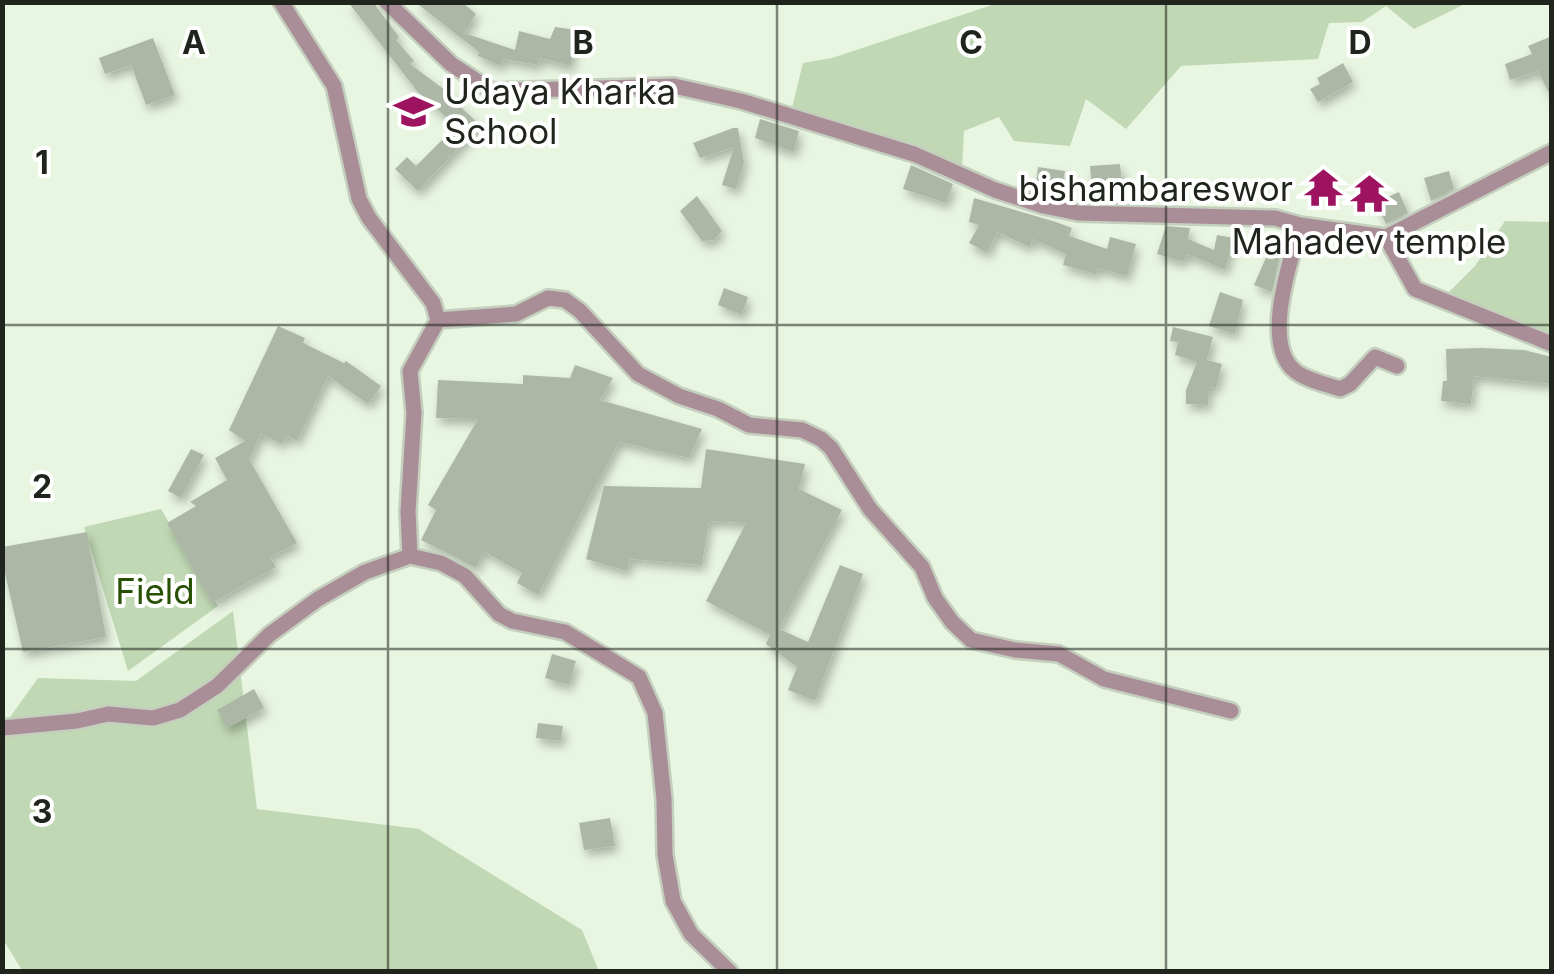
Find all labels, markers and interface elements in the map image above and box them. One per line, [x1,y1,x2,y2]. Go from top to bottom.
text: A [182,23,206,62]
text: B [572,23,594,62]
text: C [959,23,983,62]
text: D [1348,23,1372,62]
place label: Udaya Kharka School [444,70,676,152]
school or university icon: Udaya Kharka School [393,90,435,132]
text: 1 [35,143,49,182]
place label: bishambareswor [1019,167,1293,209]
temple icon: bishambareswor [1302,167,1344,209]
temple icon: Mahadev temple [1348,173,1390,215]
place label: Mahadev temple [1232,220,1506,262]
text: 2 [32,467,52,506]
park label: Field [115,570,195,612]
text: 3 [32,792,52,831]

